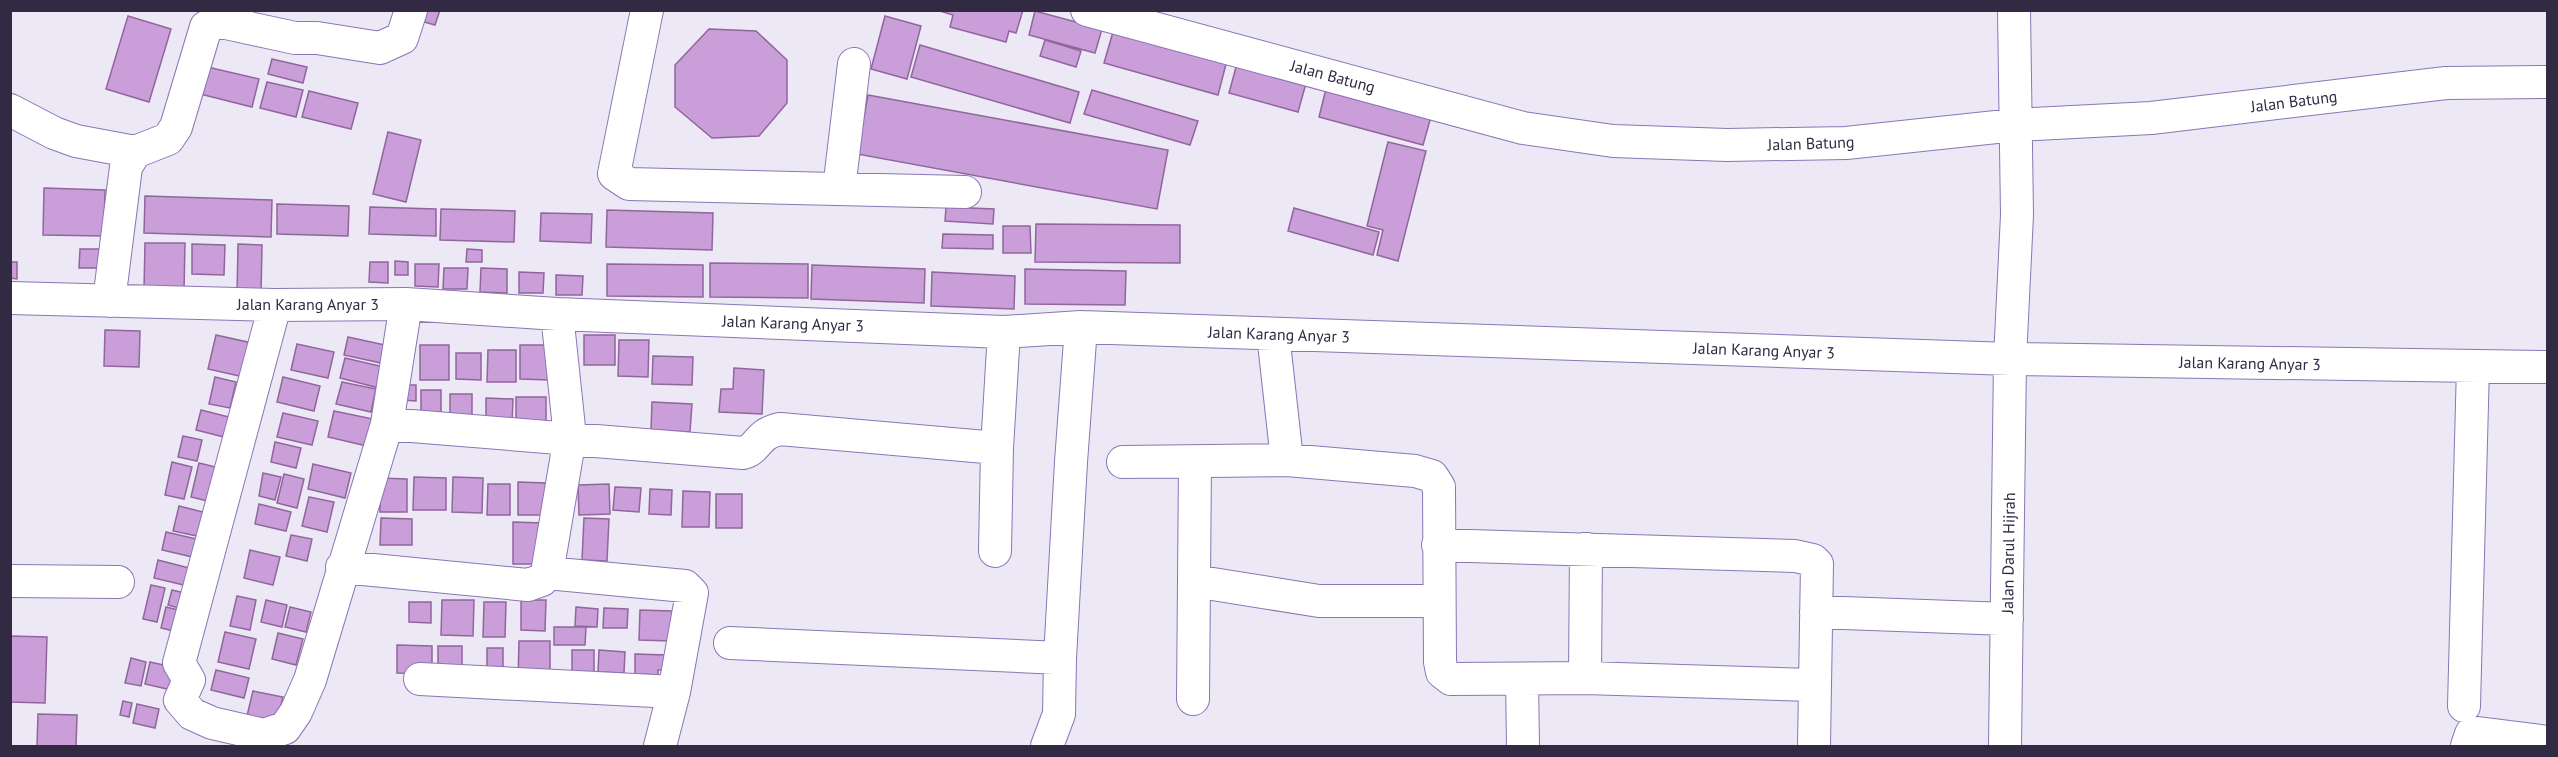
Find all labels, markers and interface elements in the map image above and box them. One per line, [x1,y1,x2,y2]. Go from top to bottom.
street label: Jalan Batung [1287,55,1378,97]
street label: Jalan Batung [2249,86,2338,116]
street label: Jalan Batung [1766,131,1855,155]
street label: Jalan Karang Anyar 3 [236,294,379,314]
street label: Jalan Karang Anyar 3 [721,310,864,335]
street label: Jalan Karang Anyar 3 [1207,321,1350,346]
street label: Jalan Karang Anyar 3 [1692,337,1835,362]
street label: Jalan Karang Anyar 3 [2178,352,2321,374]
street label: Jalan Darul Hijrah [1997,492,2019,615]

